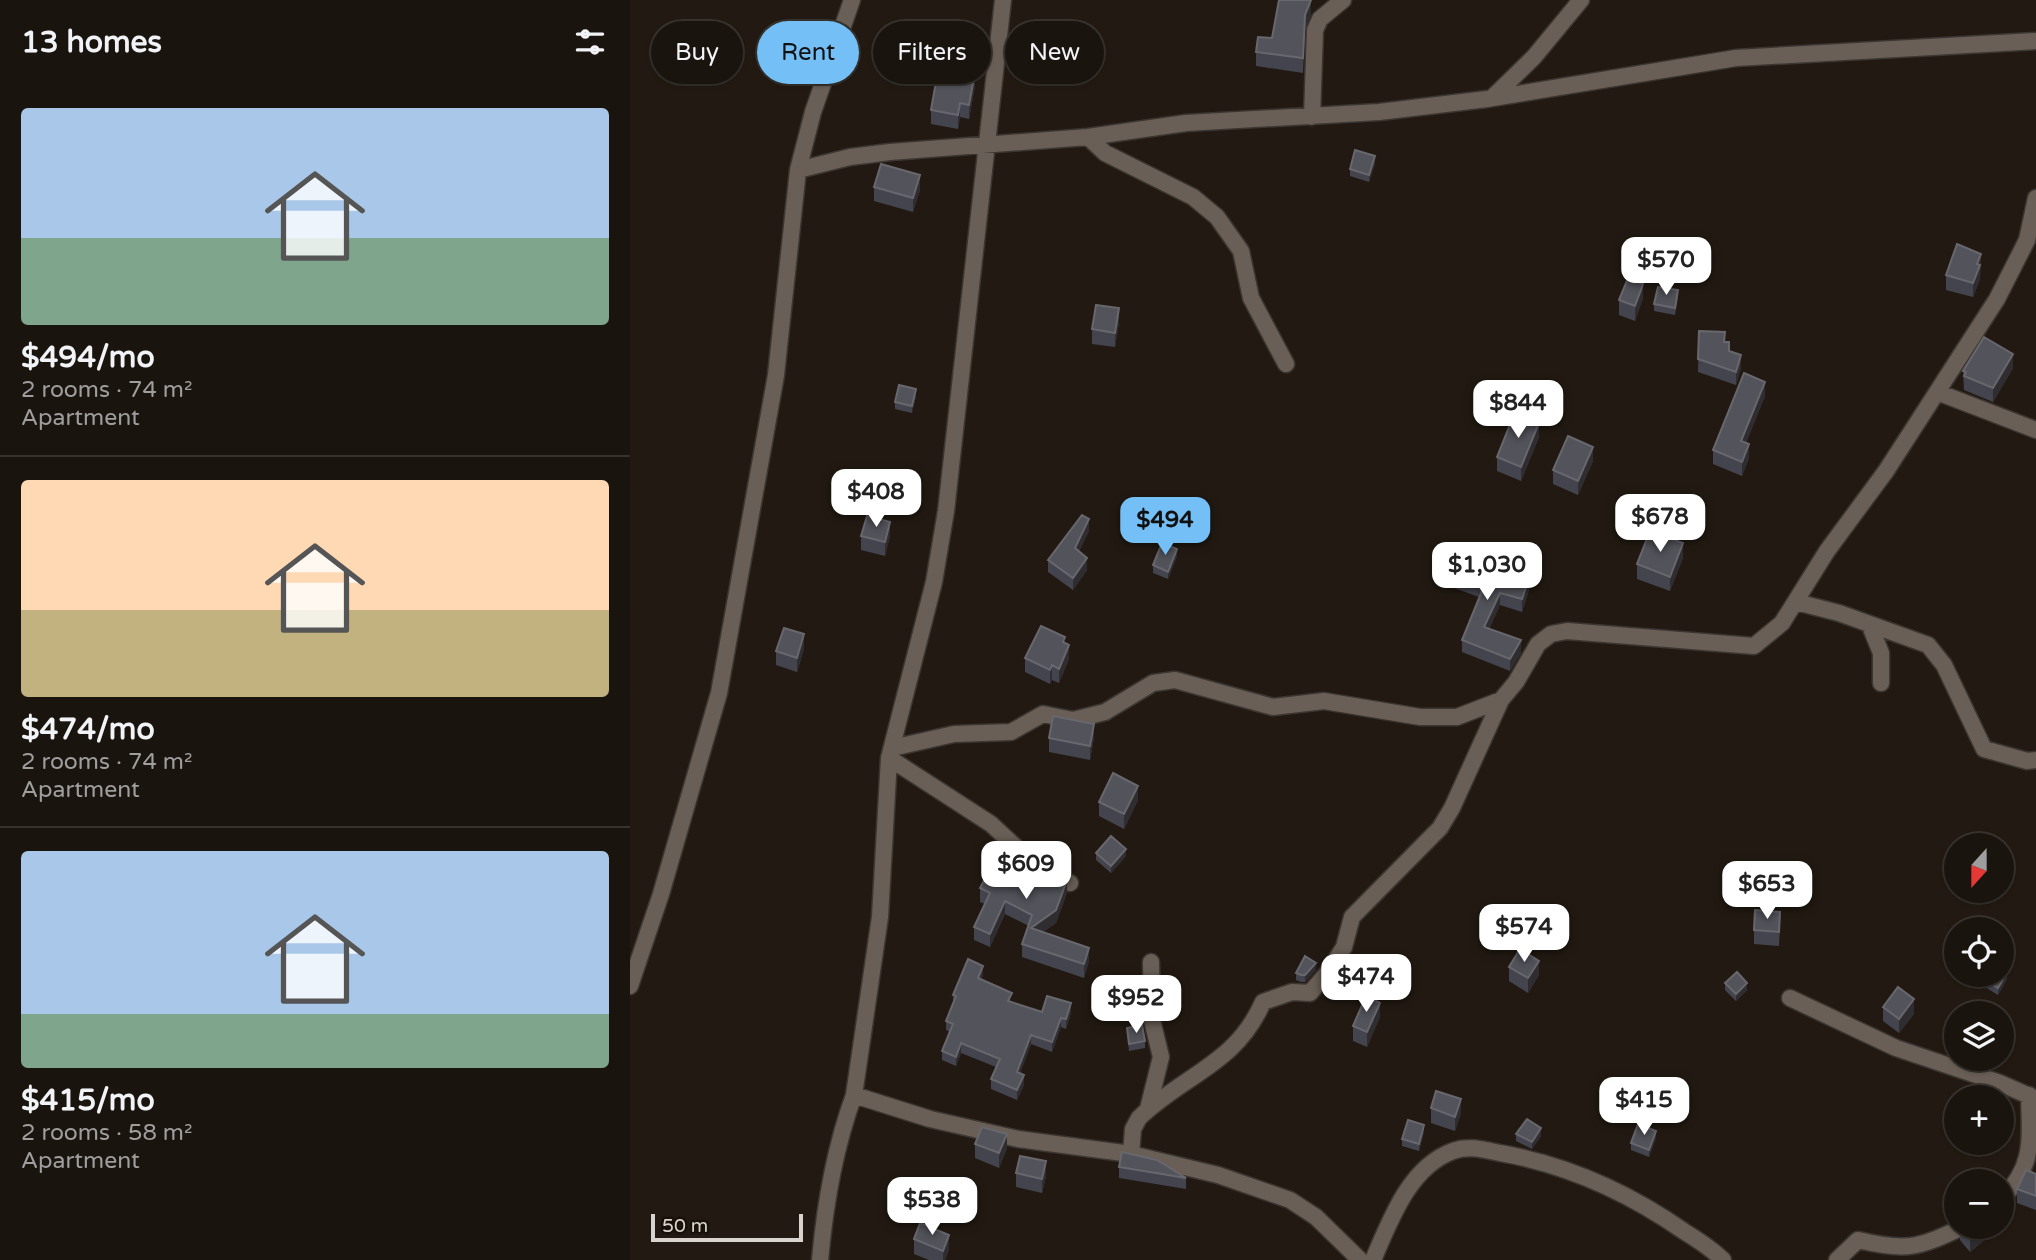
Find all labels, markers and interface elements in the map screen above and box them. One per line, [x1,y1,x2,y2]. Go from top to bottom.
chip: Buy [651,21,743,84]
chip: Rent [757,21,859,84]
chip: Filters [873,21,991,84]
chip: New [1005,21,1104,84]
icon: filters [571,23,609,61]
text: 13 homes [21,24,162,61]
icon: home [252,153,378,279]
pin: $570 [1625,238,1707,297]
text: $570 [1637,246,1695,274]
text: $494/mo [21,339,155,376]
text: 2 rooms · 74 m² [21,376,192,404]
pin: $844 [1477,380,1559,440]
text: $844 [1489,389,1547,417]
text: Apartment [21,404,140,432]
pin: $408 [835,470,917,529]
text: $408 [847,478,905,506]
pin: $678 [1619,494,1701,554]
pin: $494 [1124,498,1206,557]
text: $678 [1631,503,1689,531]
text: $494 [1136,506,1194,534]
icon: home [252,525,378,651]
pin: $1,030 [1430,542,1544,602]
text: $1,030 [1448,551,1526,579]
text: $474/mo [21,711,155,748]
text: 2 rooms · 74 m² [21,748,192,776]
text: Apartment [21,776,140,804]
north arrow [1944,833,2014,903]
map controls [1944,833,2014,1239]
pin: $609 [985,842,1067,901]
text: $609 [997,850,1055,878]
pin: $653 [1726,862,1808,921]
text: $653 [1738,870,1796,898]
icon: home [252,896,378,1022]
pin: $574 [1483,904,1565,964]
text: $574 [1495,913,1553,941]
button: locate [1944,917,2014,987]
pin: $474 [1325,954,1407,1014]
text: $474 [1337,963,1395,991]
pin: $952 [1095,976,1177,1035]
text: $952 [1107,984,1165,1012]
button: layers [1944,1001,2014,1071]
pin: $415 [1603,1078,1685,1137]
text: $415/mo [21,1082,155,1119]
button: + [1944,1085,2014,1155]
text: $415 [1615,1086,1673,1114]
text: 2 rooms · 58 m² [21,1119,192,1147]
text: Apartment [21,1147,140,1175]
button: − [1944,1169,2014,1239]
pin: $538 [891,1178,973,1237]
text: $538 [903,1186,961,1214]
scale bar [651,1211,803,1243]
text: 50 m [662,1215,708,1237]

